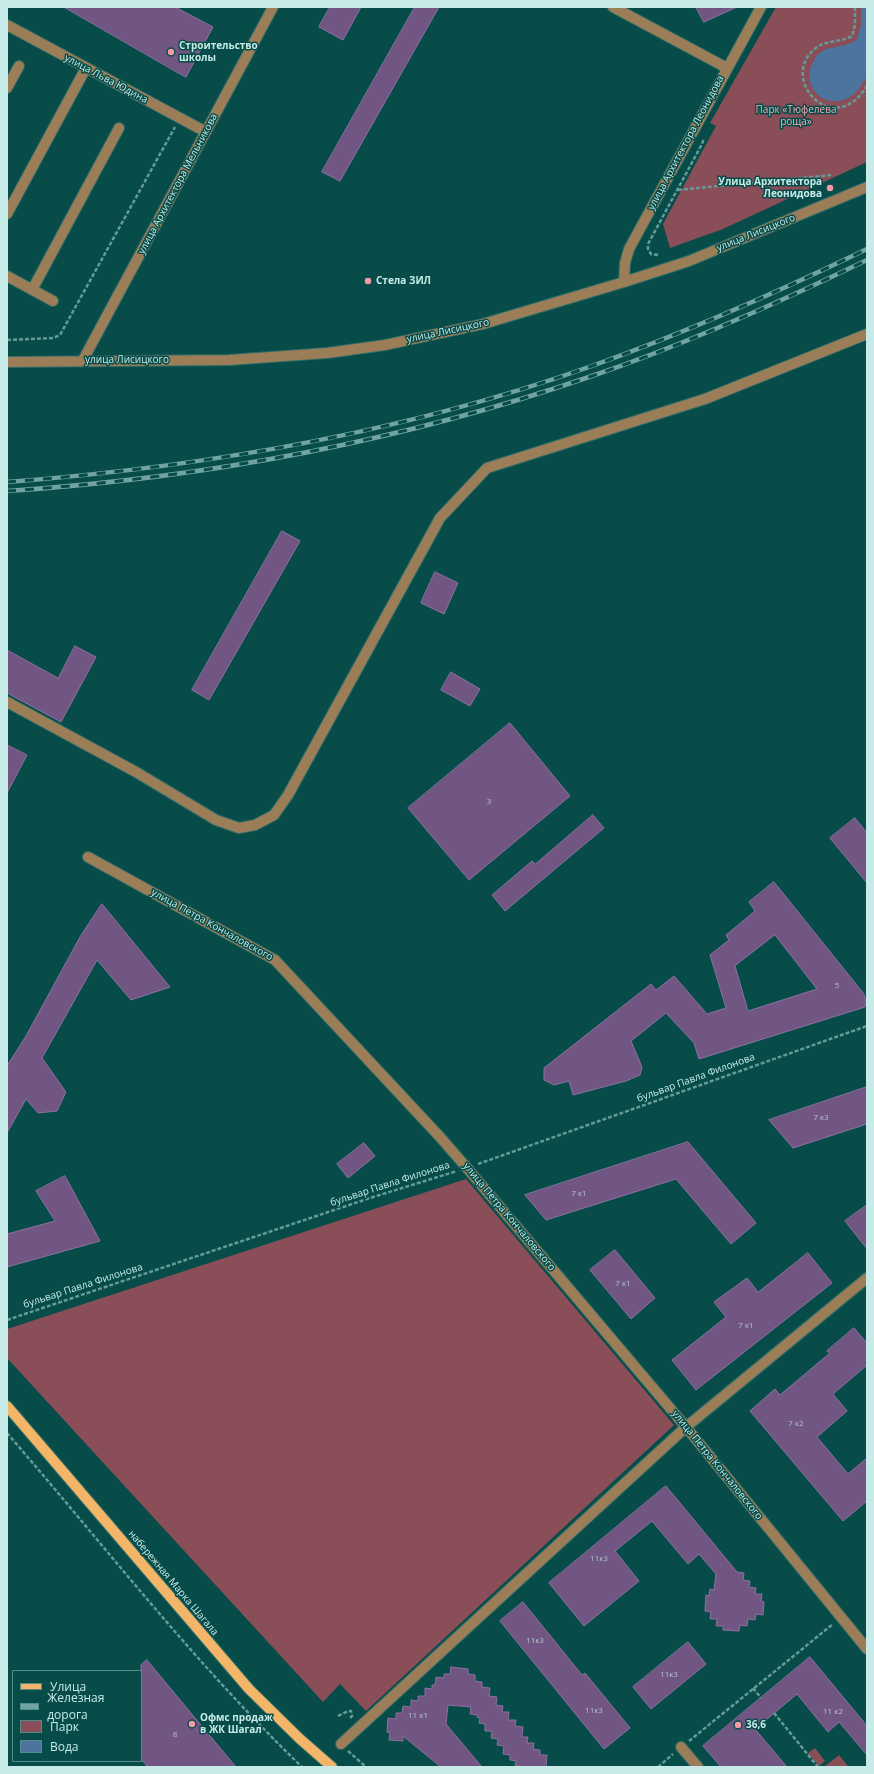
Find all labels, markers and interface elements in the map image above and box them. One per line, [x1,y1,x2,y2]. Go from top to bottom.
place label: Строительство школы [179,40,258,64]
marker: Строительство школы [166,47,176,57]
street label: улица Льва Юдина [62,52,150,106]
street label: улица Архитектора Леонидова [645,74,727,212]
park label: Парк «Тюфелева роща» [756,104,836,128]
street label: улица Архитектора Мельникова [136,112,220,256]
place label: Улица Архитектора Леонидова [718,176,822,200]
marker: Улица Архитектора Леонидова [825,183,835,193]
street label: улица Лисицкого [715,212,797,254]
place label: Стела ЗИЛ [376,275,431,287]
marker: Стела ЗИЛ [363,276,373,286]
street label: улица Лисицкого [406,316,490,346]
street label: улица Лисицкого [85,354,169,366]
house number: 3 [487,797,491,807]
street label: улица Петра Кончаловского [149,886,275,964]
house number: 5 [835,981,839,991]
street label: бульвар Павла Филонова [635,1051,757,1105]
house number: 7 к3 [813,1113,829,1123]
street label: бульвар Павла Филонова [329,1159,451,1209]
street label: улица Петра Кончаловского [460,1161,558,1273]
house number: 7 к1 [571,1189,587,1199]
street label: бульвар Павла Филонова [22,1261,144,1311]
house number: 7 к1 [615,1279,631,1289]
house number: 7 к1 [738,1321,754,1331]
street label: улица Петра Кончаловского [669,1408,765,1522]
house number: 7 к2 [788,1419,804,1429]
street label: набережная Марка Шагала [125,1528,221,1638]
house number: 11к3 [590,1554,608,1564]
house number: 11к3 [526,1636,544,1646]
legend [12,1670,142,1762]
house number: 11к3 [660,1670,678,1680]
text: Улица [50,1678,86,1695]
text: Железная дорога [47,1689,104,1723]
house number: 11к3 [585,1706,603,1716]
house number: 11 к2 [823,1707,843,1717]
house number: 11 к1 [408,1711,428,1721]
place label: Офмс продаж в ЖК Шагал [200,1712,273,1736]
text: Парк [50,1718,79,1735]
marker: Офмс продаж в ЖК Шагал [187,1719,197,1729]
place label: 36,6 [746,1719,766,1731]
marker: 36,6 [733,1720,743,1730]
house number: 8 [173,1730,177,1740]
text: Вода [50,1738,79,1755]

